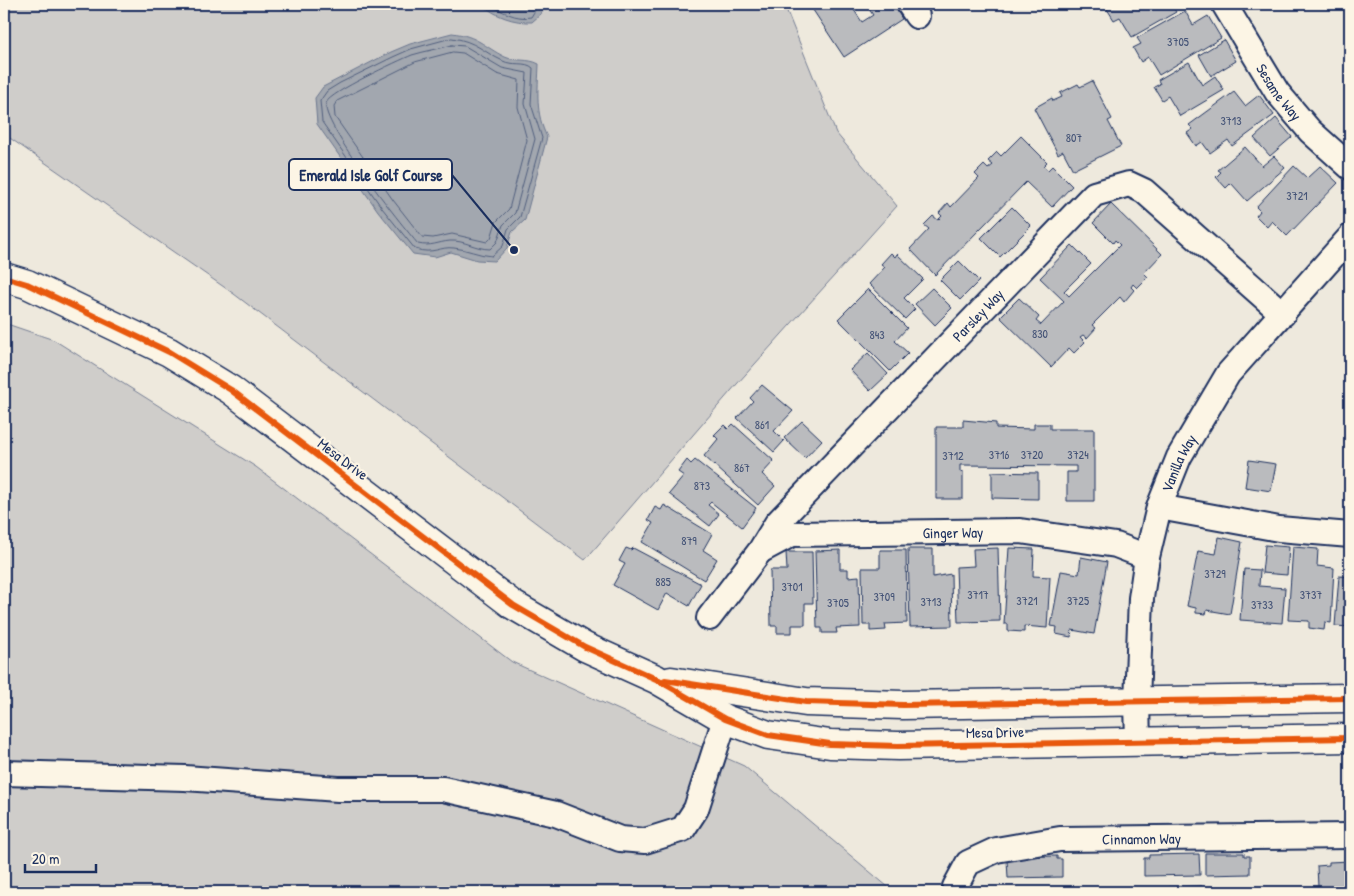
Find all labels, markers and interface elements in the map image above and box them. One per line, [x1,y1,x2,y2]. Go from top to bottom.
house number: 3705 [1167,33,1189,50]
street label: Sesame Way [1252,60,1307,125]
house number: 3713 [1220,112,1242,129]
house number: 807 [1066,129,1082,146]
callout: Emerald Isle Golf Course [289,159,452,190]
text: Emerald Isle Golf Course [299,164,443,186]
house number: 3721 [1286,187,1308,204]
street label: Parsley Way [947,284,1008,346]
house number: 830 [1032,325,1048,342]
house number: 843 [869,326,885,343]
house number: 861 [755,416,769,433]
street label: Vanilla Way [1156,430,1201,495]
street label: Mesa Drive [313,433,373,485]
house number: 3716 [989,446,1009,463]
house number: 3720 [1021,446,1043,463]
house number: 3724 [1067,446,1089,463]
house number: 3712 [942,447,964,464]
house number: 867 [734,459,750,476]
house number: 873 [694,477,710,494]
street label: Ginger Way [922,521,984,543]
house number: 879 [681,532,697,549]
house number: 3729 [1204,565,1226,582]
house number: 885 [655,573,671,590]
house number: 3701 [781,578,803,595]
house number: 3717 [967,586,989,603]
house number: 3737 [1300,586,1322,603]
house number: 3709 [873,588,895,605]
house number: 3721 [1016,592,1038,609]
house number: 3725 [1067,592,1089,609]
house number: 3713 [920,593,942,610]
house number: 3705 [827,594,849,611]
house number: 3733 [1251,596,1273,613]
street label: Mesa Drive [966,721,1024,743]
street label: Cinnamon Way [1102,827,1181,849]
scale bar [25,841,96,873]
text: 20 m [32,848,59,869]

